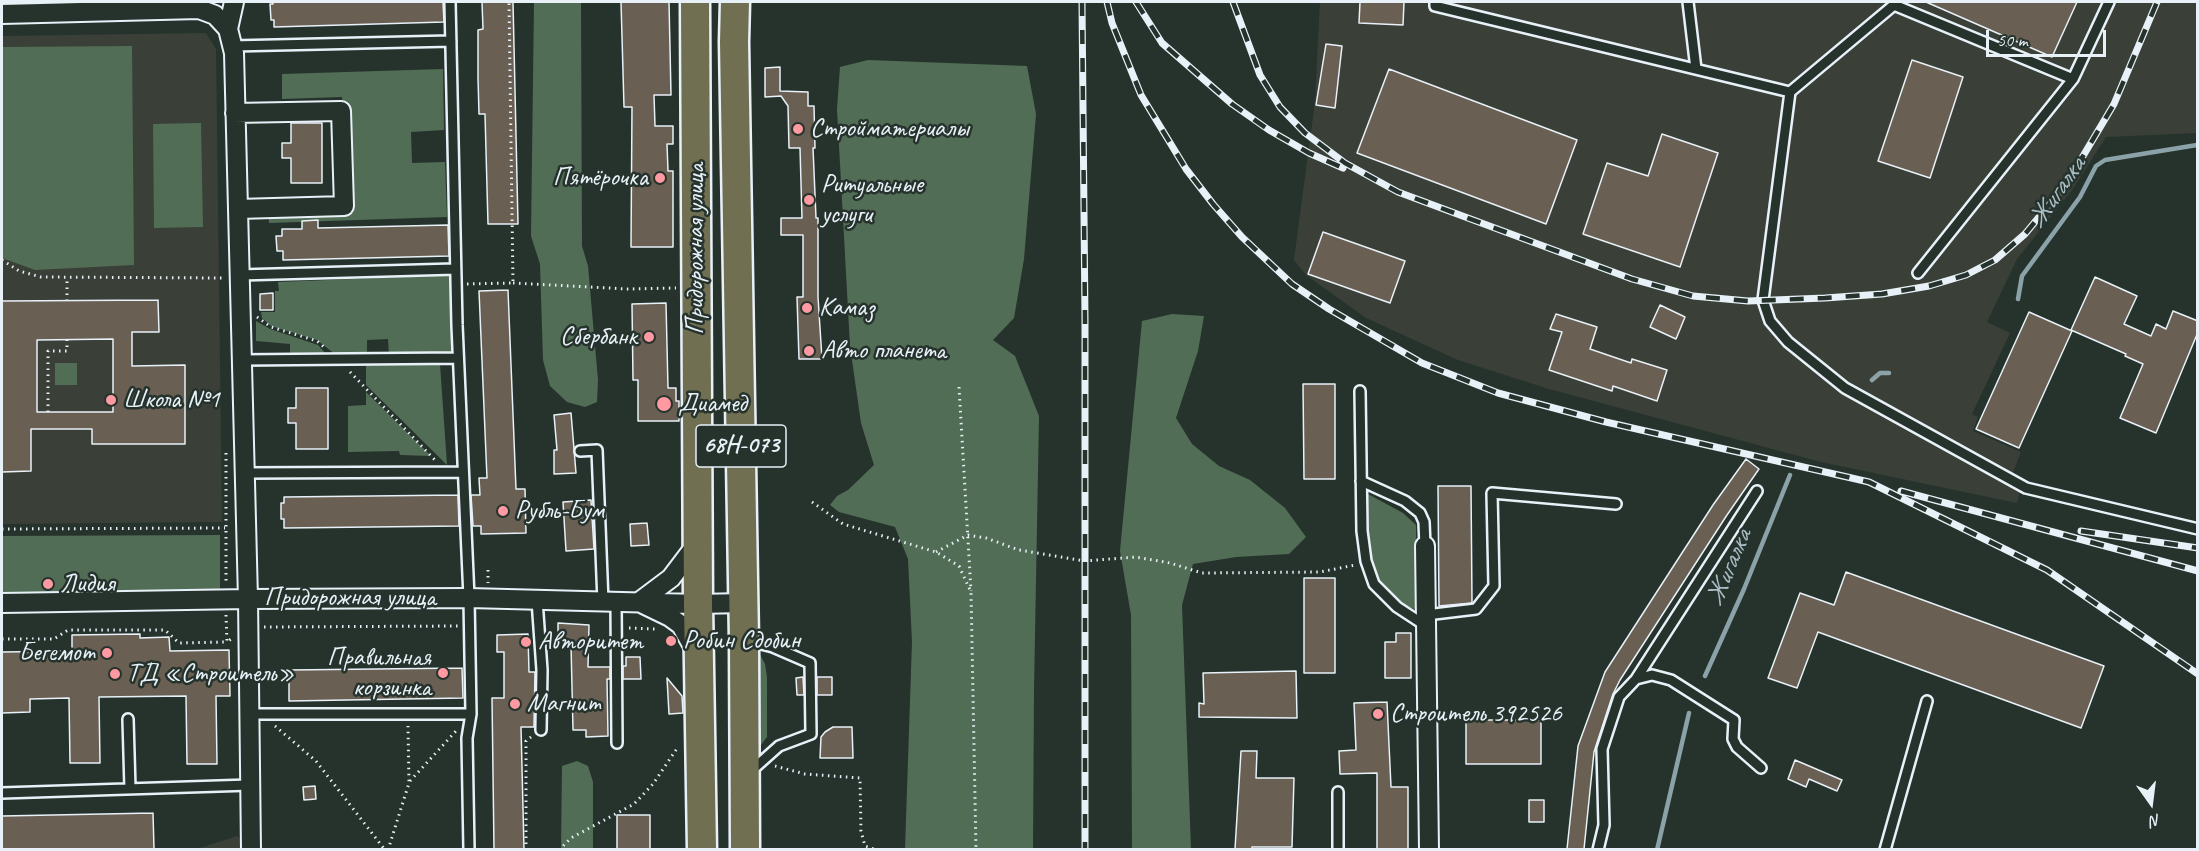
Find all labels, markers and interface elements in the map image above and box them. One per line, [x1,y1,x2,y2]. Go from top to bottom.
scale bar [1989,18,2109,56]
text: 50 m [1997,29,2028,51]
place label: Стройматериалы [810,113,969,145]
marker: Стройматериалы [791,122,805,136]
water label: Жигалка [2021,151,2093,235]
place label: Пятёрочка [553,162,648,194]
street label: Придорожная улица [680,163,712,335]
place label: Ритуальные услуги [821,169,923,230]
marker: Пятёрочка [653,171,667,185]
marker: Ритуальные услуги [802,193,816,207]
place label: Камаз [819,292,874,324]
marker: Камаз [800,301,814,315]
place label: Сбербанк [560,321,637,353]
marker: Сбербанк [642,330,656,344]
place label: Авто планета [821,335,946,367]
marker: Авто планета [802,344,816,358]
place label: Школа №1 [123,384,220,416]
place label: Диамед [678,388,747,420]
marker: Школа №1 [104,393,118,407]
marker: Диамед [655,395,673,413]
road number: 68Н-073 [696,425,786,467]
place label: Рубль-Бум [515,495,604,527]
marker: Рубль-Бум [496,504,510,518]
water label: Жигалка [1699,525,1759,611]
place label: Лидия [60,568,115,600]
marker: Лидия [41,577,55,591]
street label: Придорожная улица [264,582,436,614]
place label: Робин Сдобин [683,625,800,657]
place label: Авторитет [538,626,643,658]
marker: Робин Сдобин [664,634,678,648]
marker: Авторитет [519,635,533,649]
place label: Бегемот [19,637,95,669]
place label: Правильная корзинка [327,642,431,704]
marker: Бегемот [100,646,114,660]
place label: ТД «Строитель» [127,658,294,690]
marker: Правильная корзинка [436,666,450,680]
marker: ТД «Строитель» [108,667,122,681]
place label: Магнит [527,688,601,720]
marker: Магнит [508,697,522,711]
place label: Строитель 392526 [1390,698,1562,730]
marker: Строитель 392526 [1371,707,1385,721]
north arrow [2121,773,2181,833]
text: N [2148,810,2163,831]

